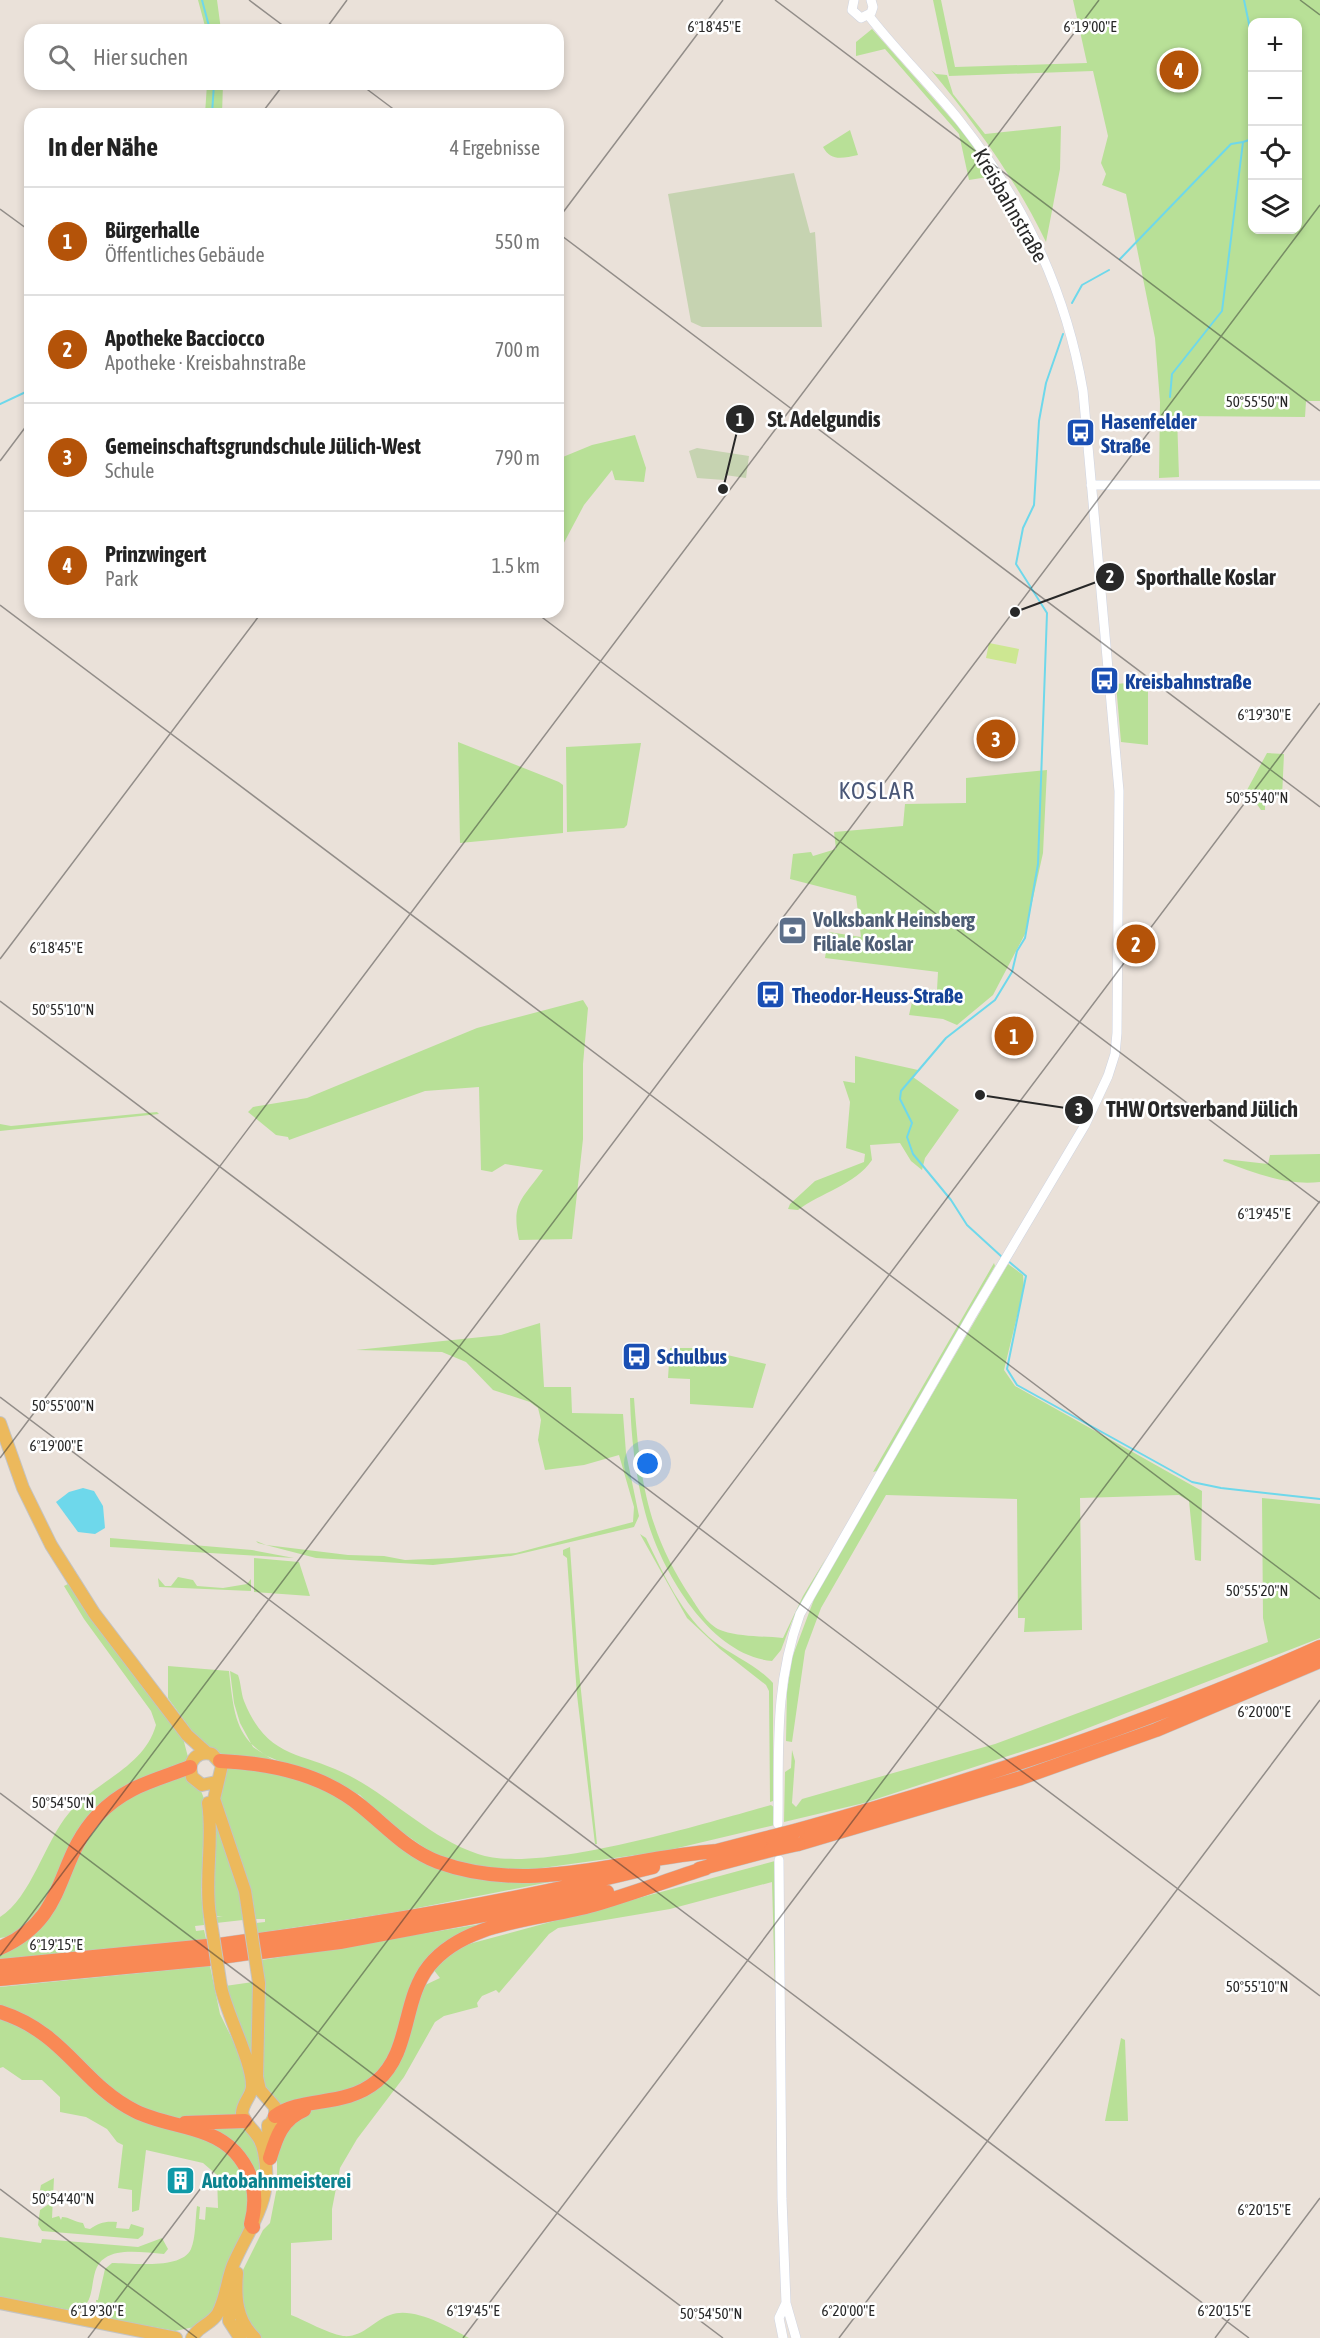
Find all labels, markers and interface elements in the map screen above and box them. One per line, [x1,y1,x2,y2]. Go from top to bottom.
text: 6°18'45"E [687,18,741,35]
text: 6°19'00"E [1063,18,1117,35]
map controls [1248,18,1302,234]
button: + [1248,18,1302,72]
search box [24,24,564,90]
icon: search [45,41,78,74]
text: Hier suchen [93,44,188,70]
pin: 4 [1160,48,1198,92]
button: − [1248,72,1302,126]
button: locate [1248,126,1302,180]
text: In der Nähe [48,132,158,162]
text: 4 Ergebnisse [450,136,540,159]
street label: Kreisbahnstraße [969,144,1053,266]
button: layers [1248,180,1302,234]
text: Bürgerhalle [105,217,200,243]
text: 1 [63,230,72,253]
text: 550 m [495,230,540,253]
text: Öffentliches Gebäude [105,243,265,266]
text: Apotheke Bacciocco [105,325,265,351]
text: 2 [63,338,72,361]
text: 700 m [495,338,540,361]
text: Apotheke · Kreisbahnstraße [105,351,306,374]
text: 50°55'50"N [1226,393,1288,410]
callout: St. Adelgundis [725,399,893,439]
text: St. Adelgundis [767,406,881,432]
text: 1 [736,409,744,430]
place label: Hasenfelder Straße [1101,409,1197,457]
bus stop icon: Hasenfelder Straße [1064,417,1096,449]
text: Gemeinschaftsgrundschule Jülich-West [105,433,421,459]
text: 3 [63,446,72,469]
text: 790 m [495,446,540,469]
text: Schule [105,459,154,482]
text: Prinzwingert [105,541,206,567]
text: 4 [63,554,72,577]
text: 1.5 km [492,554,540,577]
callout: Sporthalle Koslar [1095,557,1288,597]
text: Sporthalle Koslar [1137,564,1276,590]
text: 2 [1106,566,1114,587]
text: Park [105,567,138,590]
bus stop icon: Kreisbahnstraße [1088,665,1120,697]
place label: Kreisbahnstraße [1125,669,1252,693]
text: 6°19'30"E [1237,706,1291,723]
pin: 3 [976,716,1016,762]
district label: KOSLAR [838,777,916,804]
text: 50°55'40"N [1226,789,1288,806]
place label: Volksbank Heinsberg Filiale Koslar [812,907,976,955]
bank icon: Volksbank Heinsberg Filiale Koslar [776,915,808,947]
pin: 2 [1116,922,1156,966]
text: 6°18'45"E [29,939,83,956]
bus stop icon: Theodor-Heuss-Straße [755,979,787,1011]
place label: Theodor-Heuss-Straße [792,983,963,1007]
text: 50°55'10"N [32,1001,94,1018]
pin: 1 [994,1014,1034,1058]
callout: THW Ortsverband Jülich [1064,1090,1310,1130]
text: THW Ortsverband Jülich [1106,1096,1298,1122]
text: 3 [1075,1099,1083,1120]
text: 6°19'45"E [1237,1205,1291,1222]
bus stop icon: Schulbus [620,1340,652,1372]
place label: Schulbus [657,1344,728,1368]
text: 50°55'00"N [32,1397,94,1414]
text: 6°19'00"E [29,1437,83,1454]
your location [633,1449,662,1478]
text: 50°55'20"N [1226,1582,1288,1599]
text: 6°20'00"E [1237,1703,1291,1720]
text: 50°54'50"N [32,1794,94,1811]
text: 6°19'15"E [29,1936,83,1953]
text: 50°55'10"N [1226,1978,1288,1995]
building icon: Autobahnmeisterei [165,2164,197,2196]
place label: Autobahnmeisterei [201,2168,351,2192]
text: 50°54'40"N [32,2190,94,2207]
text: 6°20'15"E [1237,2201,1291,2218]
text: 6°19'30"E [70,2302,124,2319]
text: 6°19'45"E [446,2302,500,2319]
text: 6°20'00"E [821,2302,875,2319]
text: 6°20'15"E [1197,2302,1251,2319]
text: 50°54'50"N [680,2305,742,2322]

